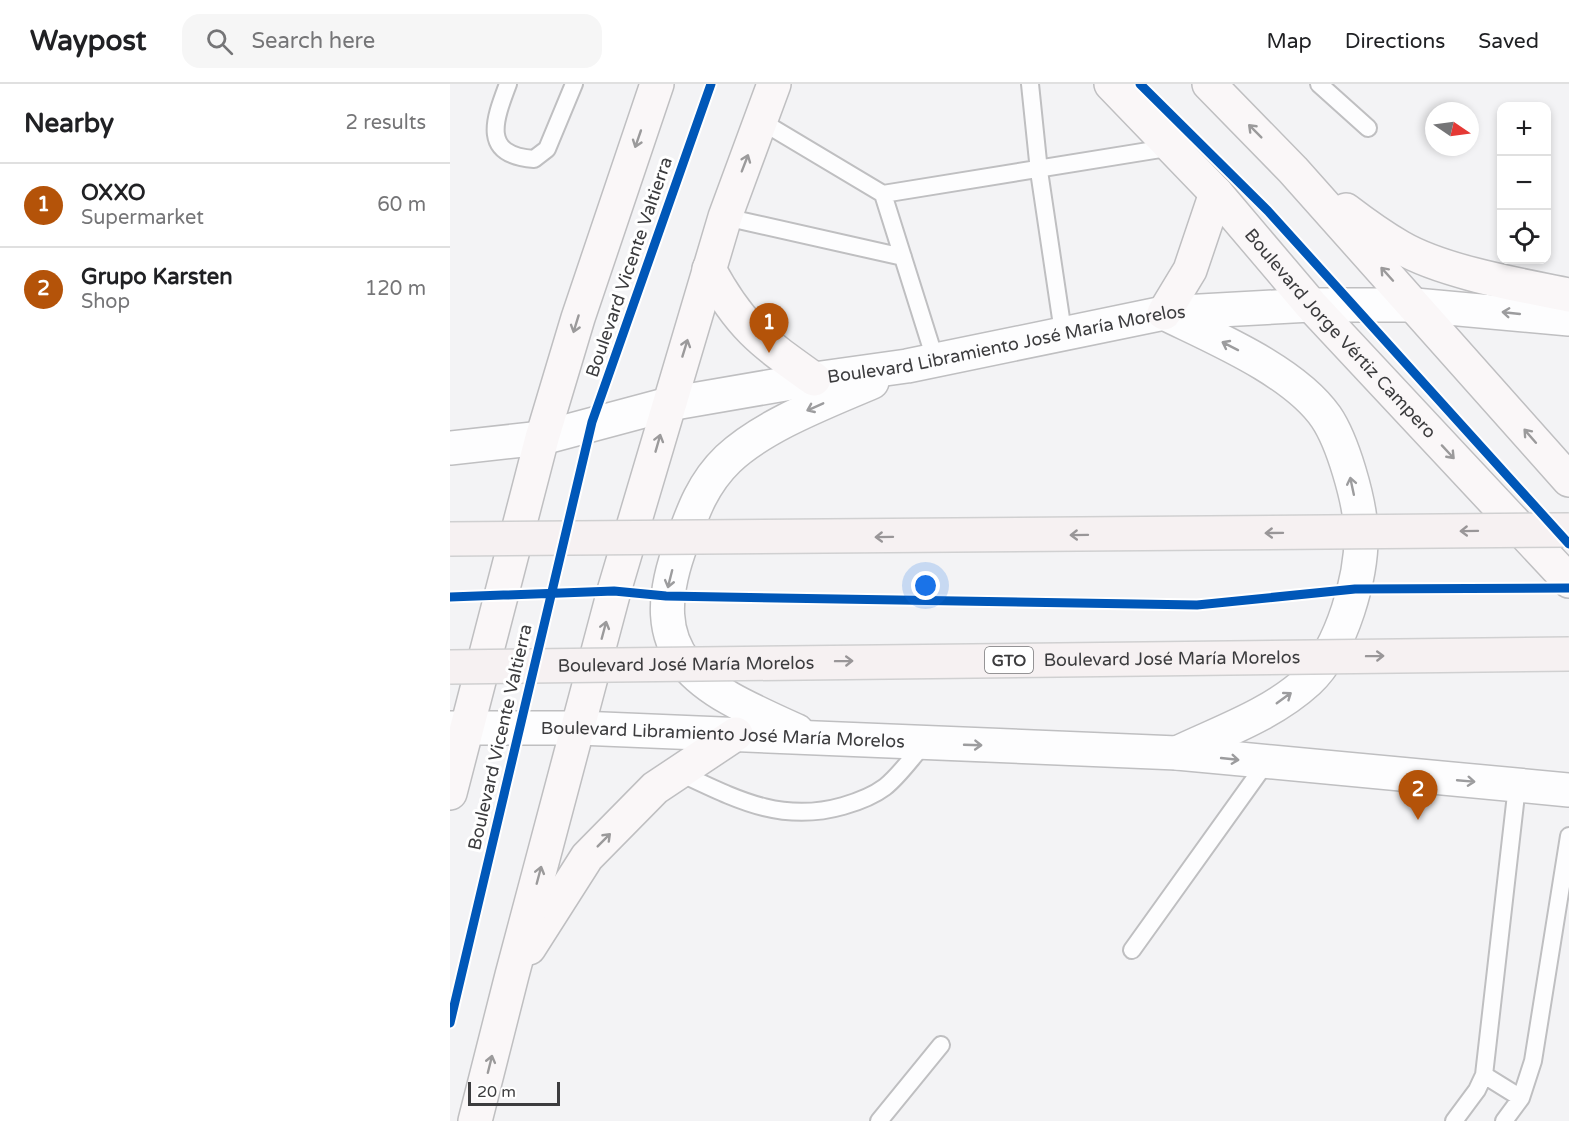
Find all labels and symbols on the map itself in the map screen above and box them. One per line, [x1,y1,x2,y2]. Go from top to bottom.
north arrow [1425,102,1479,156]
one-way arrow [1248,123,1263,138]
one-way arrow [632,129,643,148]
street label: Boulevard Vicente Valtierra [581,154,677,380]
one-way arrow [740,154,751,173]
street label: Boulevard Jorge Vértiz Campero [1240,224,1441,443]
one-way arrow [1380,267,1394,282]
street label: Boulevard Libramiento José María Morelos [826,301,1186,388]
pin: 1 [750,304,788,353]
one-way arrow [1501,307,1521,318]
one-way arrow [570,314,581,333]
one-way arrow [680,339,692,358]
one-way arrow [1221,340,1239,351]
one-way arrow [806,403,824,414]
one-way arrow [1523,429,1537,444]
one-way arrow [653,434,664,453]
one-way arrow [1441,445,1456,460]
one-way arrow [1346,477,1357,497]
one-way arrow [1459,525,1479,537]
one-way arrow [1264,527,1284,539]
one-way arrow [1069,529,1089,541]
one-way arrow [874,531,894,543]
one-way arrow [664,570,676,589]
your location [911,571,940,600]
one-way arrow [599,621,610,640]
street label: Boulevard Vicente Valtierra [463,622,537,852]
street label: Boulevard José María Morelos [1043,646,1300,671]
road number: GTO [985,647,1033,673]
one-way arrow [1365,650,1385,662]
street label: Boulevard José María Morelos [557,652,814,677]
one-way arrow [834,655,854,667]
one-way arrow [1276,692,1292,704]
street label: Boulevard Libramiento José María Morelos [541,717,905,753]
one-way arrow [962,739,982,750]
one-way arrow [1220,754,1240,765]
pin: 2 [1398,770,1438,820]
one-way arrow [1456,776,1476,787]
one-way arrow [596,833,611,847]
one-way arrow [533,866,545,885]
one-way arrow [484,1055,496,1074]
scale bar [468,1079,560,1106]

